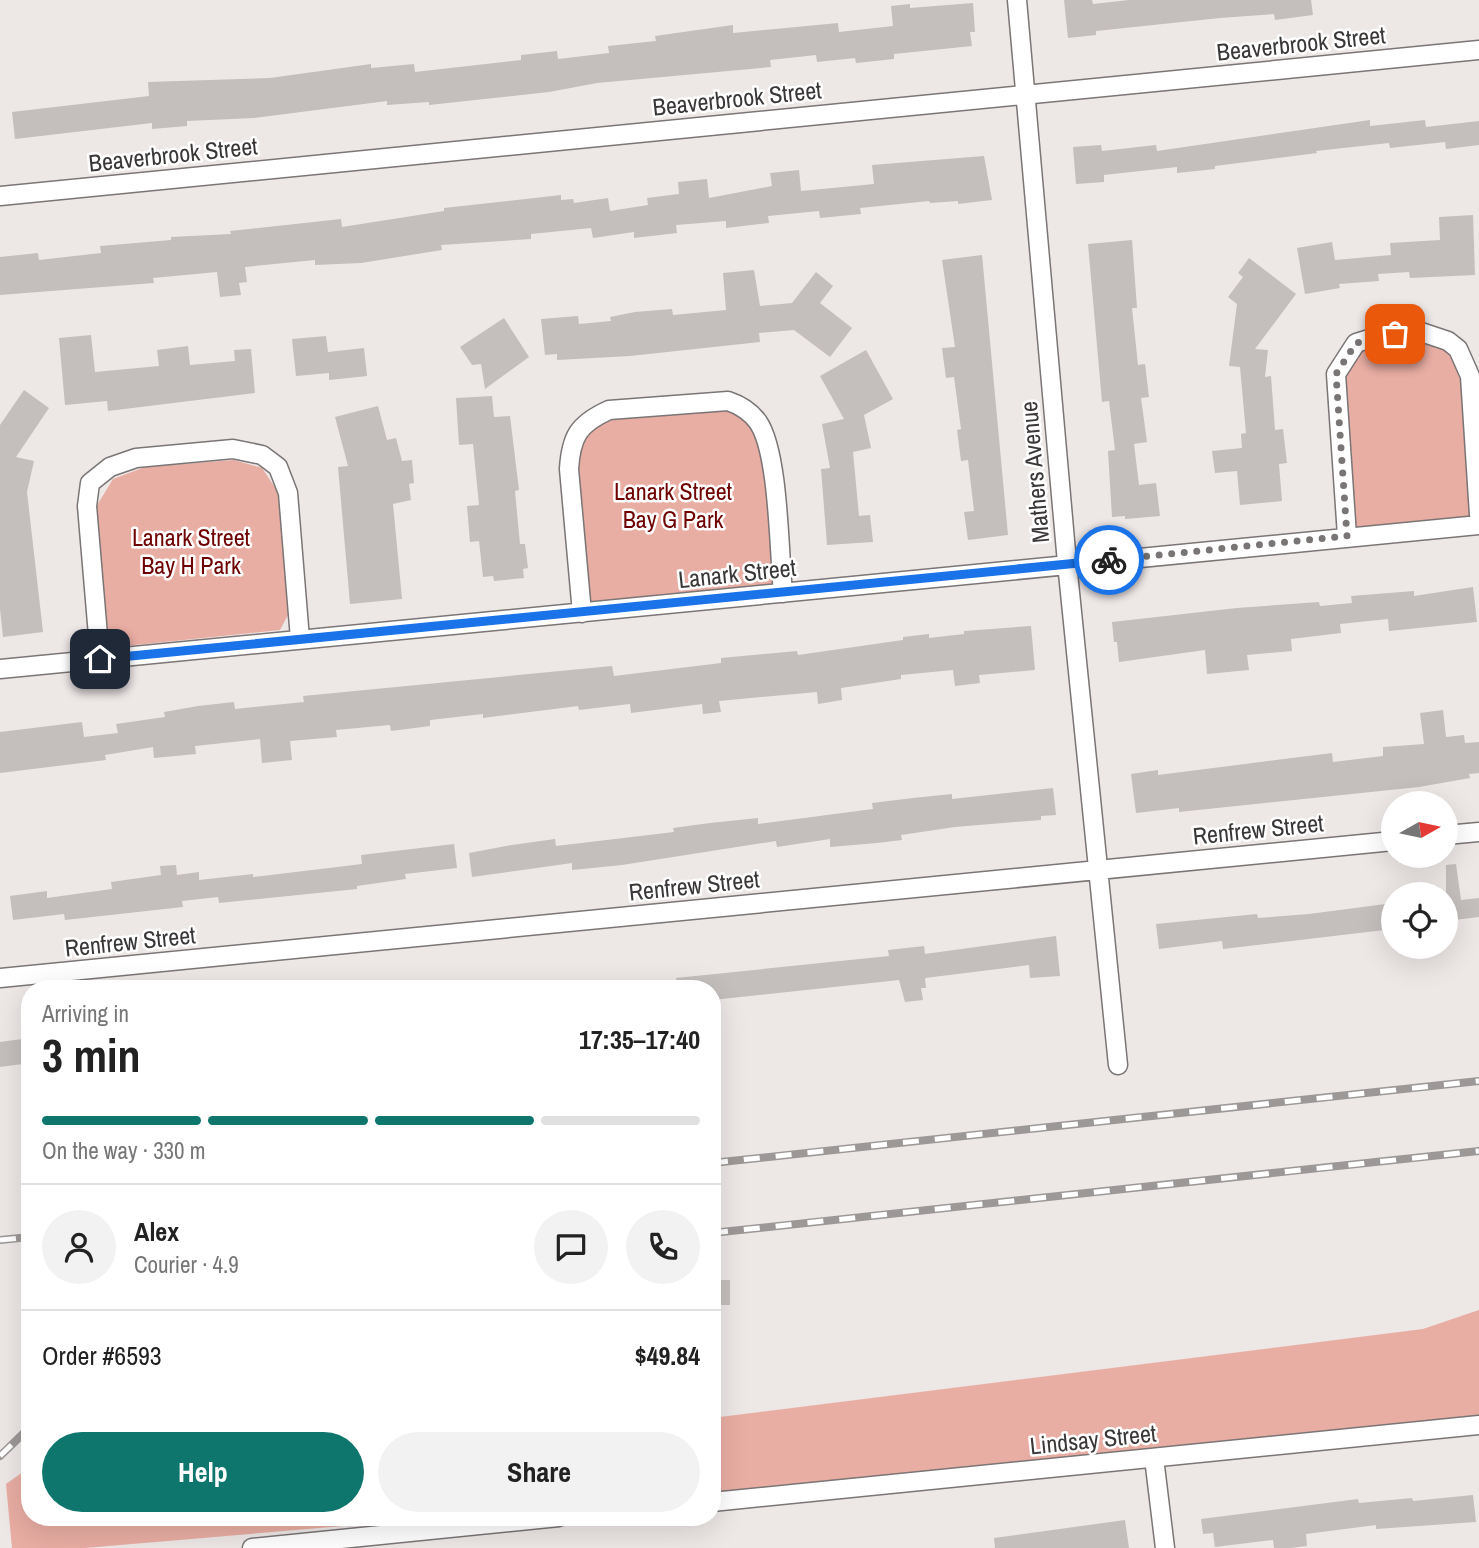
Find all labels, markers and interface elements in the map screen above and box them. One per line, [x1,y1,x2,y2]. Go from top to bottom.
street label: Beaverbrook Street [1215,18,1388,68]
street label: Beaverbrook Street [651,73,824,123]
street label: Beaverbrook Street [87,129,260,179]
pin [1365,304,1425,364]
icon: bag [1376,315,1414,353]
street label: Mathers Avenue [1012,400,1056,544]
park label: Lanark Street Bay G Park [614,475,733,535]
park label: Lanark Street Bay H Park [132,521,251,581]
courier [1074,525,1144,595]
icon: bike [1090,541,1128,579]
street label: Lanark Street [677,551,798,595]
pin [70,629,130,689]
icon: home [81,640,119,678]
north arrow [1381,791,1458,868]
map controls [1381,791,1458,959]
street label: Renfrew Street [1191,806,1325,852]
street label: Renfrew Street [627,862,761,908]
button: locate [1381,882,1458,959]
street label: Renfrew Street [63,918,197,964]
text: Arriving in [42,998,129,1029]
text: 17:35–17:40 [579,1022,700,1057]
text: 3 min [42,1024,141,1086]
text: On the way · 330 m [42,1135,206,1166]
button: person [42,1210,116,1284]
button: chat [534,1210,608,1284]
button: phone [626,1210,700,1284]
text: Alex [134,1214,179,1249]
text: Courier · 4.9 [134,1249,239,1280]
text: Order #6593 [42,1338,162,1373]
text: $49.84 [635,1338,700,1373]
street label: Lindsay Street [1028,1416,1158,1462]
button: Help [42,1432,364,1512]
button: Share [378,1432,700,1512]

